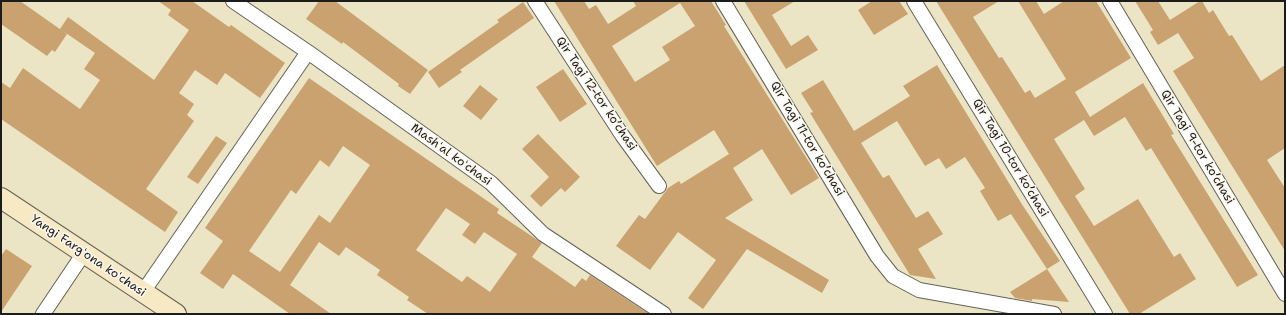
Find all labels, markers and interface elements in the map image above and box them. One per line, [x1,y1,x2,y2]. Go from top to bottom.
street label: Qir Tagi 12-tor koʼchasi [552,34,640,154]
street label: Qir Tagi 11-tor koʼchasi [767,79,847,199]
street label: Qir Tagi 9-tor koʼchasi [1157,87,1237,207]
street label: Qir Tagi 10-tor koʼchasi [969,96,1051,220]
street label: Mashʻal koʻchasi [408,121,494,189]
street label: Yangi Fargʻona koʻchasi [28,212,148,300]

